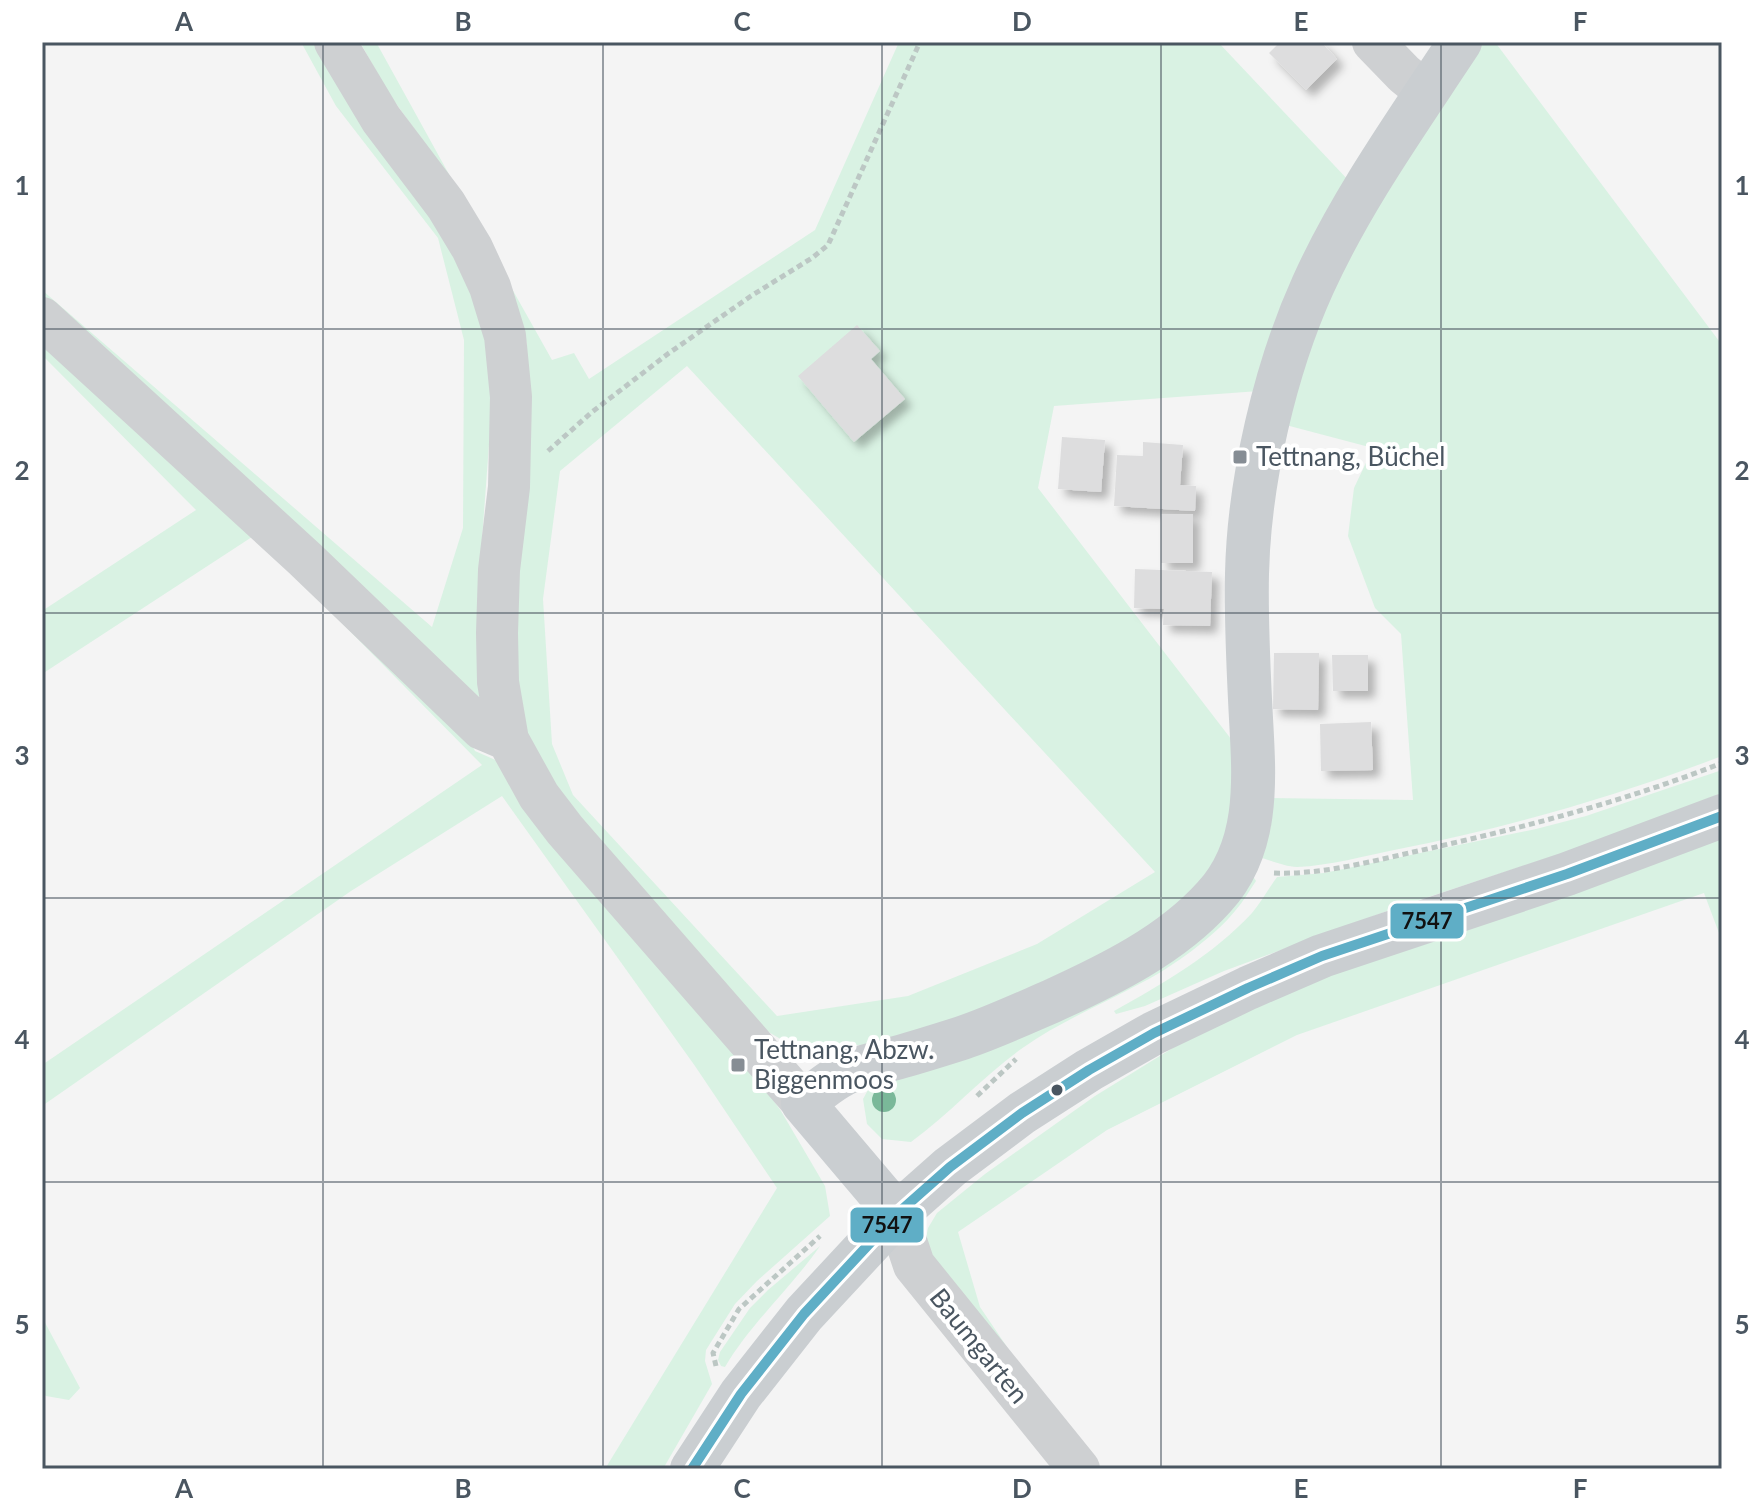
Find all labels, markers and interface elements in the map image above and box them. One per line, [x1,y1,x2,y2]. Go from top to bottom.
text: A [174,5,194,37]
text: B [454,5,472,37]
text: C [733,5,751,37]
text: D [1012,5,1032,37]
text: E [1294,5,1308,37]
text: F [1573,5,1587,37]
text: 1 [14,169,30,201]
text: 1 [1734,169,1750,201]
place label: Tettnang, Büchel [1256,440,1445,472]
marker: Tettnang, Büchel [1231,448,1249,466]
text: 2 [14,454,30,486]
text: 2 [1734,454,1750,486]
text: 3 [14,739,30,771]
text: 3 [1734,739,1750,771]
line badge: 7547 [1389,902,1465,940]
text: 7547 [1401,907,1453,934]
text: 4 [14,1023,30,1055]
text: 4 [1734,1023,1750,1055]
place label: Tettnang, Abzw. Biggenmoos [754,1033,934,1095]
marker: Tettnang, Abzw. Biggenmoos [729,1056,747,1074]
unlabelled marker [1049,1082,1065,1098]
line badge: 7547 [849,1206,925,1244]
text: 7547 [861,1211,913,1238]
street label: Baumgarten [924,1281,1036,1409]
text: 5 [14,1308,30,1340]
text: 5 [1734,1308,1750,1340]
text: A [174,1472,194,1504]
text: B [454,1472,472,1504]
text: C [733,1472,751,1504]
text: D [1012,1472,1032,1504]
text: E [1294,1472,1308,1504]
text: F [1573,1472,1587,1504]

